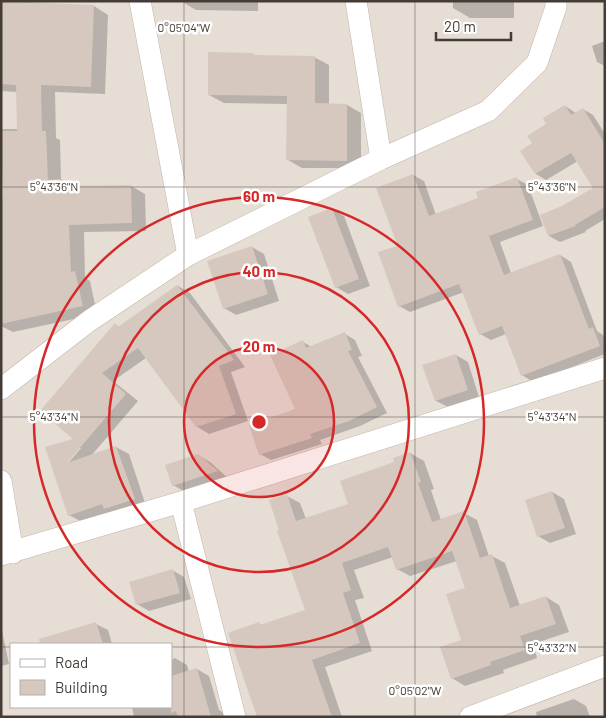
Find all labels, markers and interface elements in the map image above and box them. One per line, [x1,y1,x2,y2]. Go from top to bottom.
scale bar [436,10,511,42]
text: 20 m [444,17,476,35]
text: 0°05'04"W [158,20,211,34]
text: 5°43'36"N [30,179,78,193]
text: 5°43'36"N [528,179,576,193]
text: 60 m [243,187,275,205]
text: 40 m [242,262,276,280]
text: 20 m [243,337,275,355]
text: 5°43'34"N [30,409,79,423]
text: 5°43'34"N [528,409,577,423]
centre of rings [250,413,268,431]
text: 5°43'32"N [528,640,577,654]
legend [10,643,172,708]
text: Road [55,653,88,671]
text: Building [55,678,108,696]
text: 0°05'02"W [389,683,442,697]

